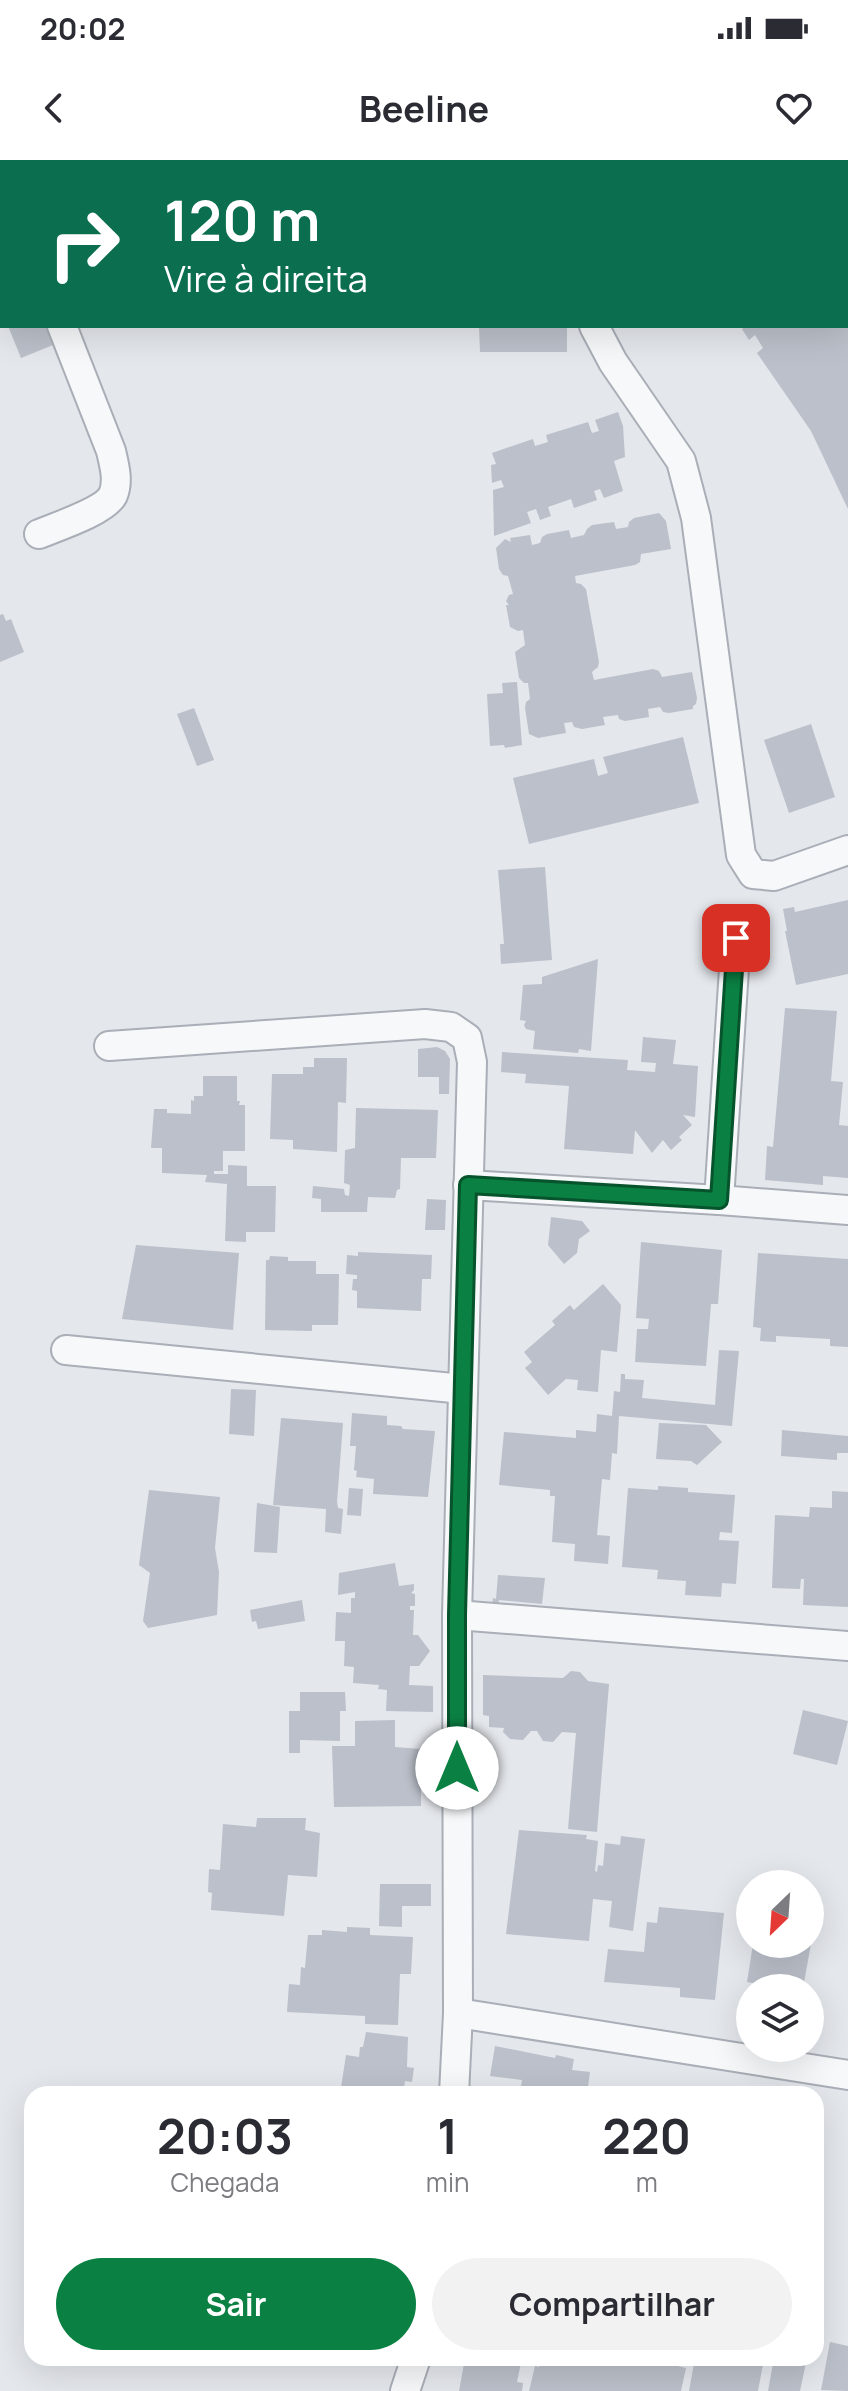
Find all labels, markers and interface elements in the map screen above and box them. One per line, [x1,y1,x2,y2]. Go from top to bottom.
text: 20:02 [40,8,126,49]
text: Beeline [359,84,489,133]
icon: back [32,86,76,130]
icon: heart [772,86,816,130]
text: 120 m [164,181,320,258]
icon: right [32,192,136,296]
text: Vire à direita [164,254,368,303]
pin [702,904,770,972]
icon: arrive [714,916,758,960]
position arrow [415,1726,499,1810]
north arrow [736,1870,824,1958]
map controls [736,1870,824,2062]
button: layers [736,1974,824,2062]
text: 20:03 [157,2103,293,2168]
text: 1 [437,2103,458,2168]
text: 220 [602,2103,691,2168]
text: Chegada [170,2164,279,2200]
text: min [426,2164,469,2200]
text: m [636,2164,658,2200]
button: Sair [56,2258,416,2350]
button: Compartilhar [432,2258,792,2350]

